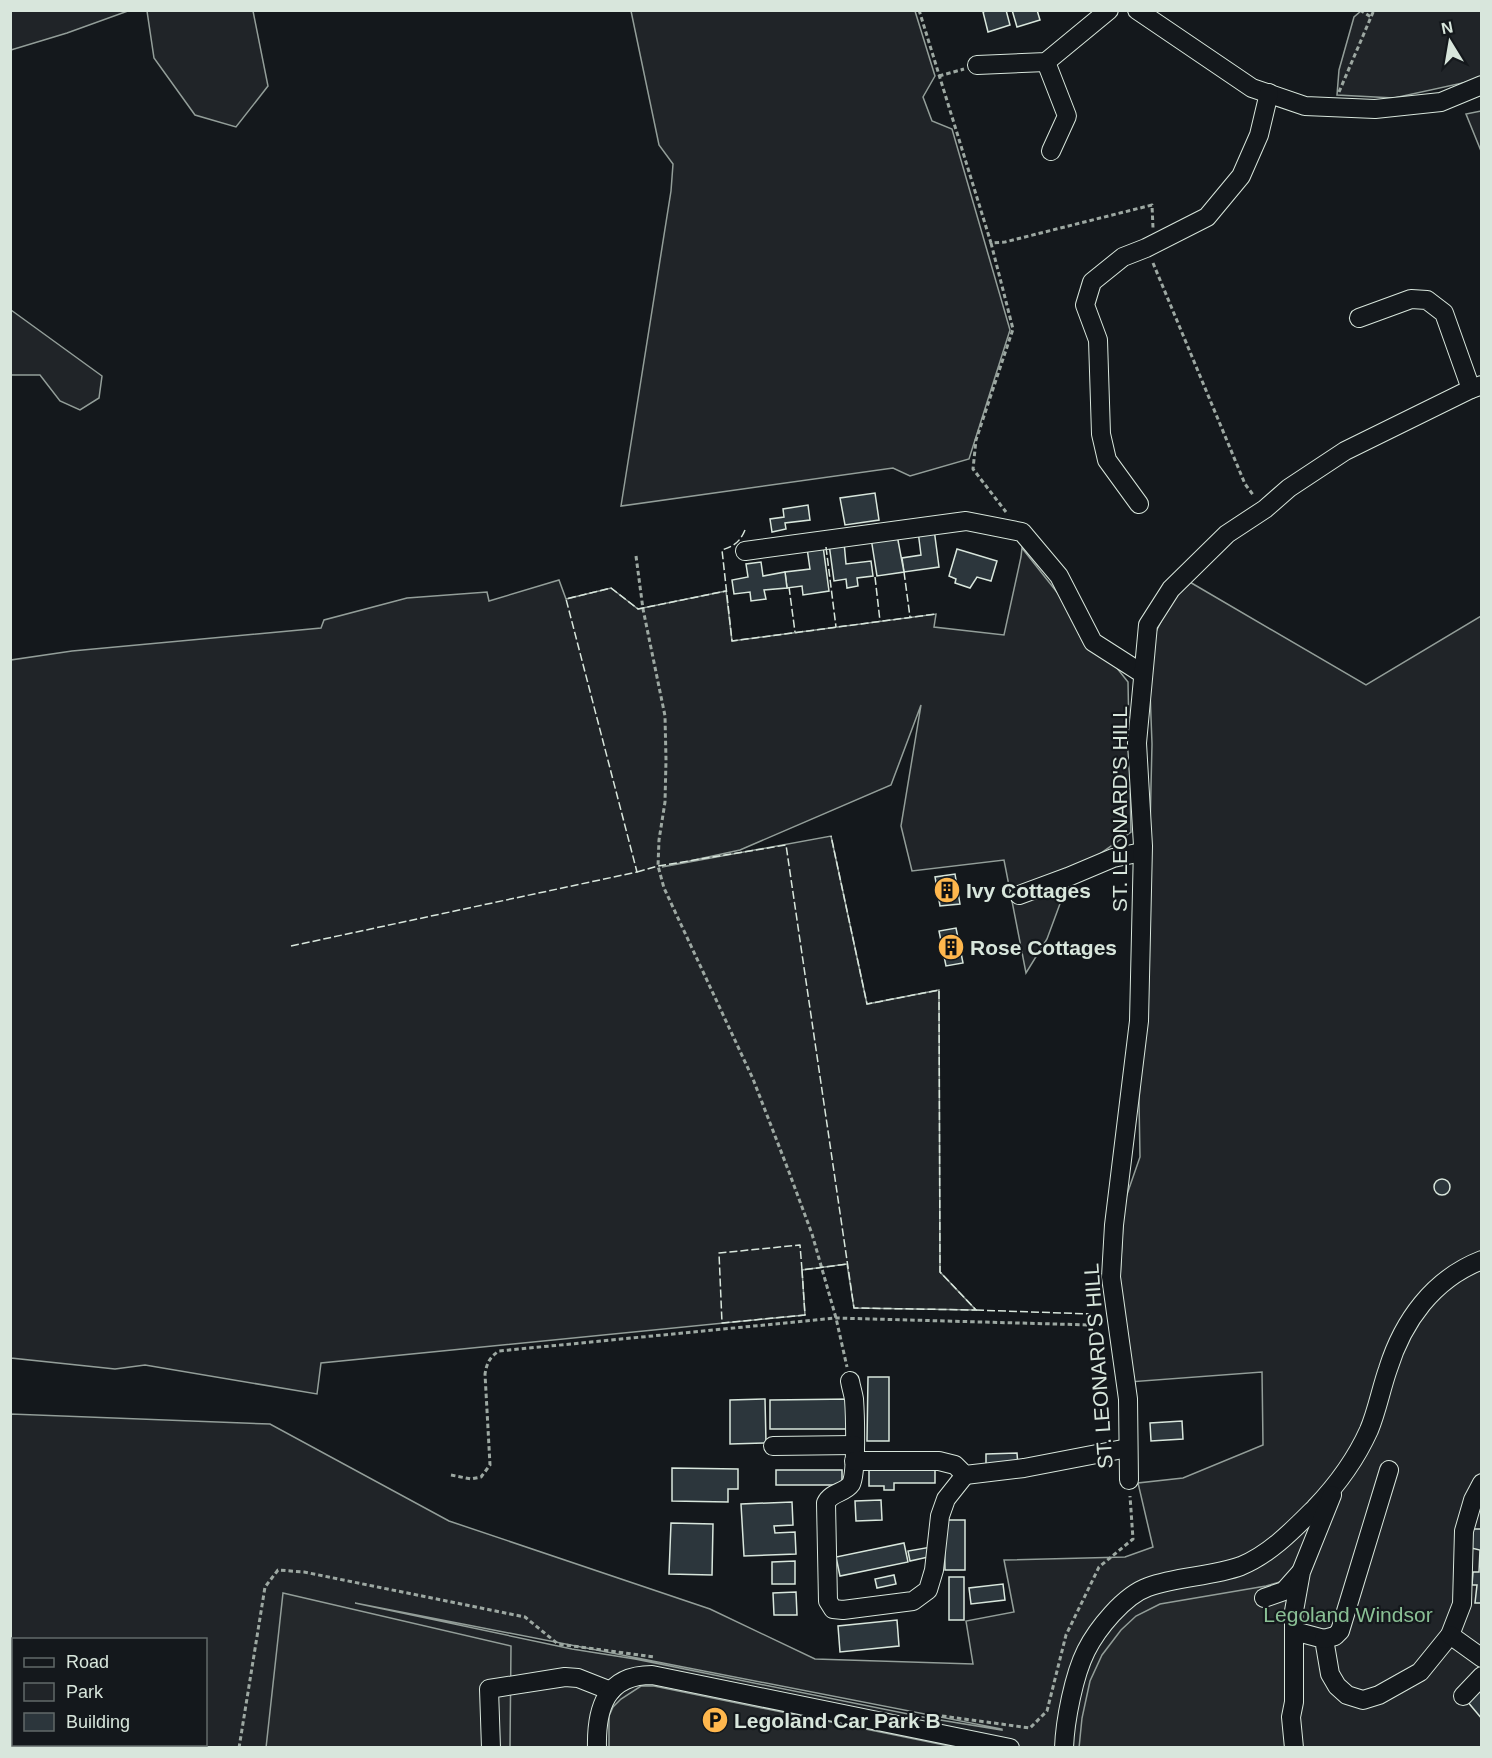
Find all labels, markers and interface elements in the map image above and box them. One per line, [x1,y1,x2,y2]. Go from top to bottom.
north arrow [1420,12,1480,72]
text: N [1440,18,1455,37]
street label: ST. LEONARD'S HILL [1108,706,1131,912]
building icon: Ivy Cottages [932,875,962,905]
place label: Ivy Cottages [966,879,1091,902]
building icon: Rose Cottages [936,932,966,962]
place label: Rose Cottages [970,936,1117,959]
street label: ST. LEONARD'S HILL [1079,1262,1117,1470]
park label: Legoland Windsor [1263,1603,1433,1626]
legend [12,1638,207,1746]
text: Road [66,1652,109,1672]
text: Park [66,1682,104,1702]
parking icon: Legoland Car Park B [700,1705,730,1735]
place label: Legoland Car Park B [734,1709,941,1732]
text: Building [66,1712,130,1732]

